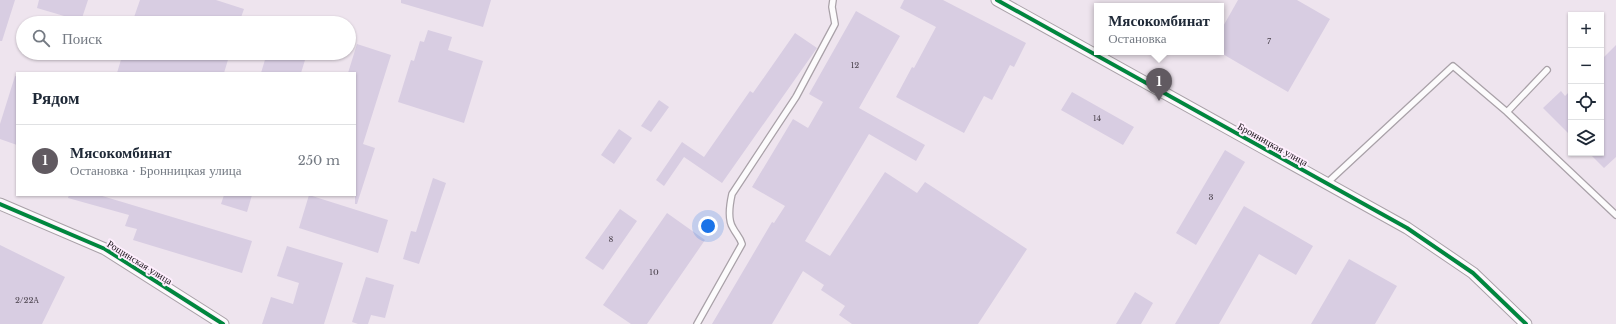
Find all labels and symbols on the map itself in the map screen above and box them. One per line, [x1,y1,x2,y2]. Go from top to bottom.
house number: 7 [1267,36,1272,46]
house number: 12 [851,60,859,70]
pin: 1 [1146,68,1172,101]
house number: 14 [1093,113,1101,123]
street label: Бронницкая улица [1235,120,1311,169]
house number: 3 [1209,192,1214,202]
your location [698,216,718,236]
house number: 8 [609,234,614,244]
street label: Рощинская улица [105,237,175,288]
house number: 10 [649,267,659,277]
house number: 2/22А [15,295,39,305]

